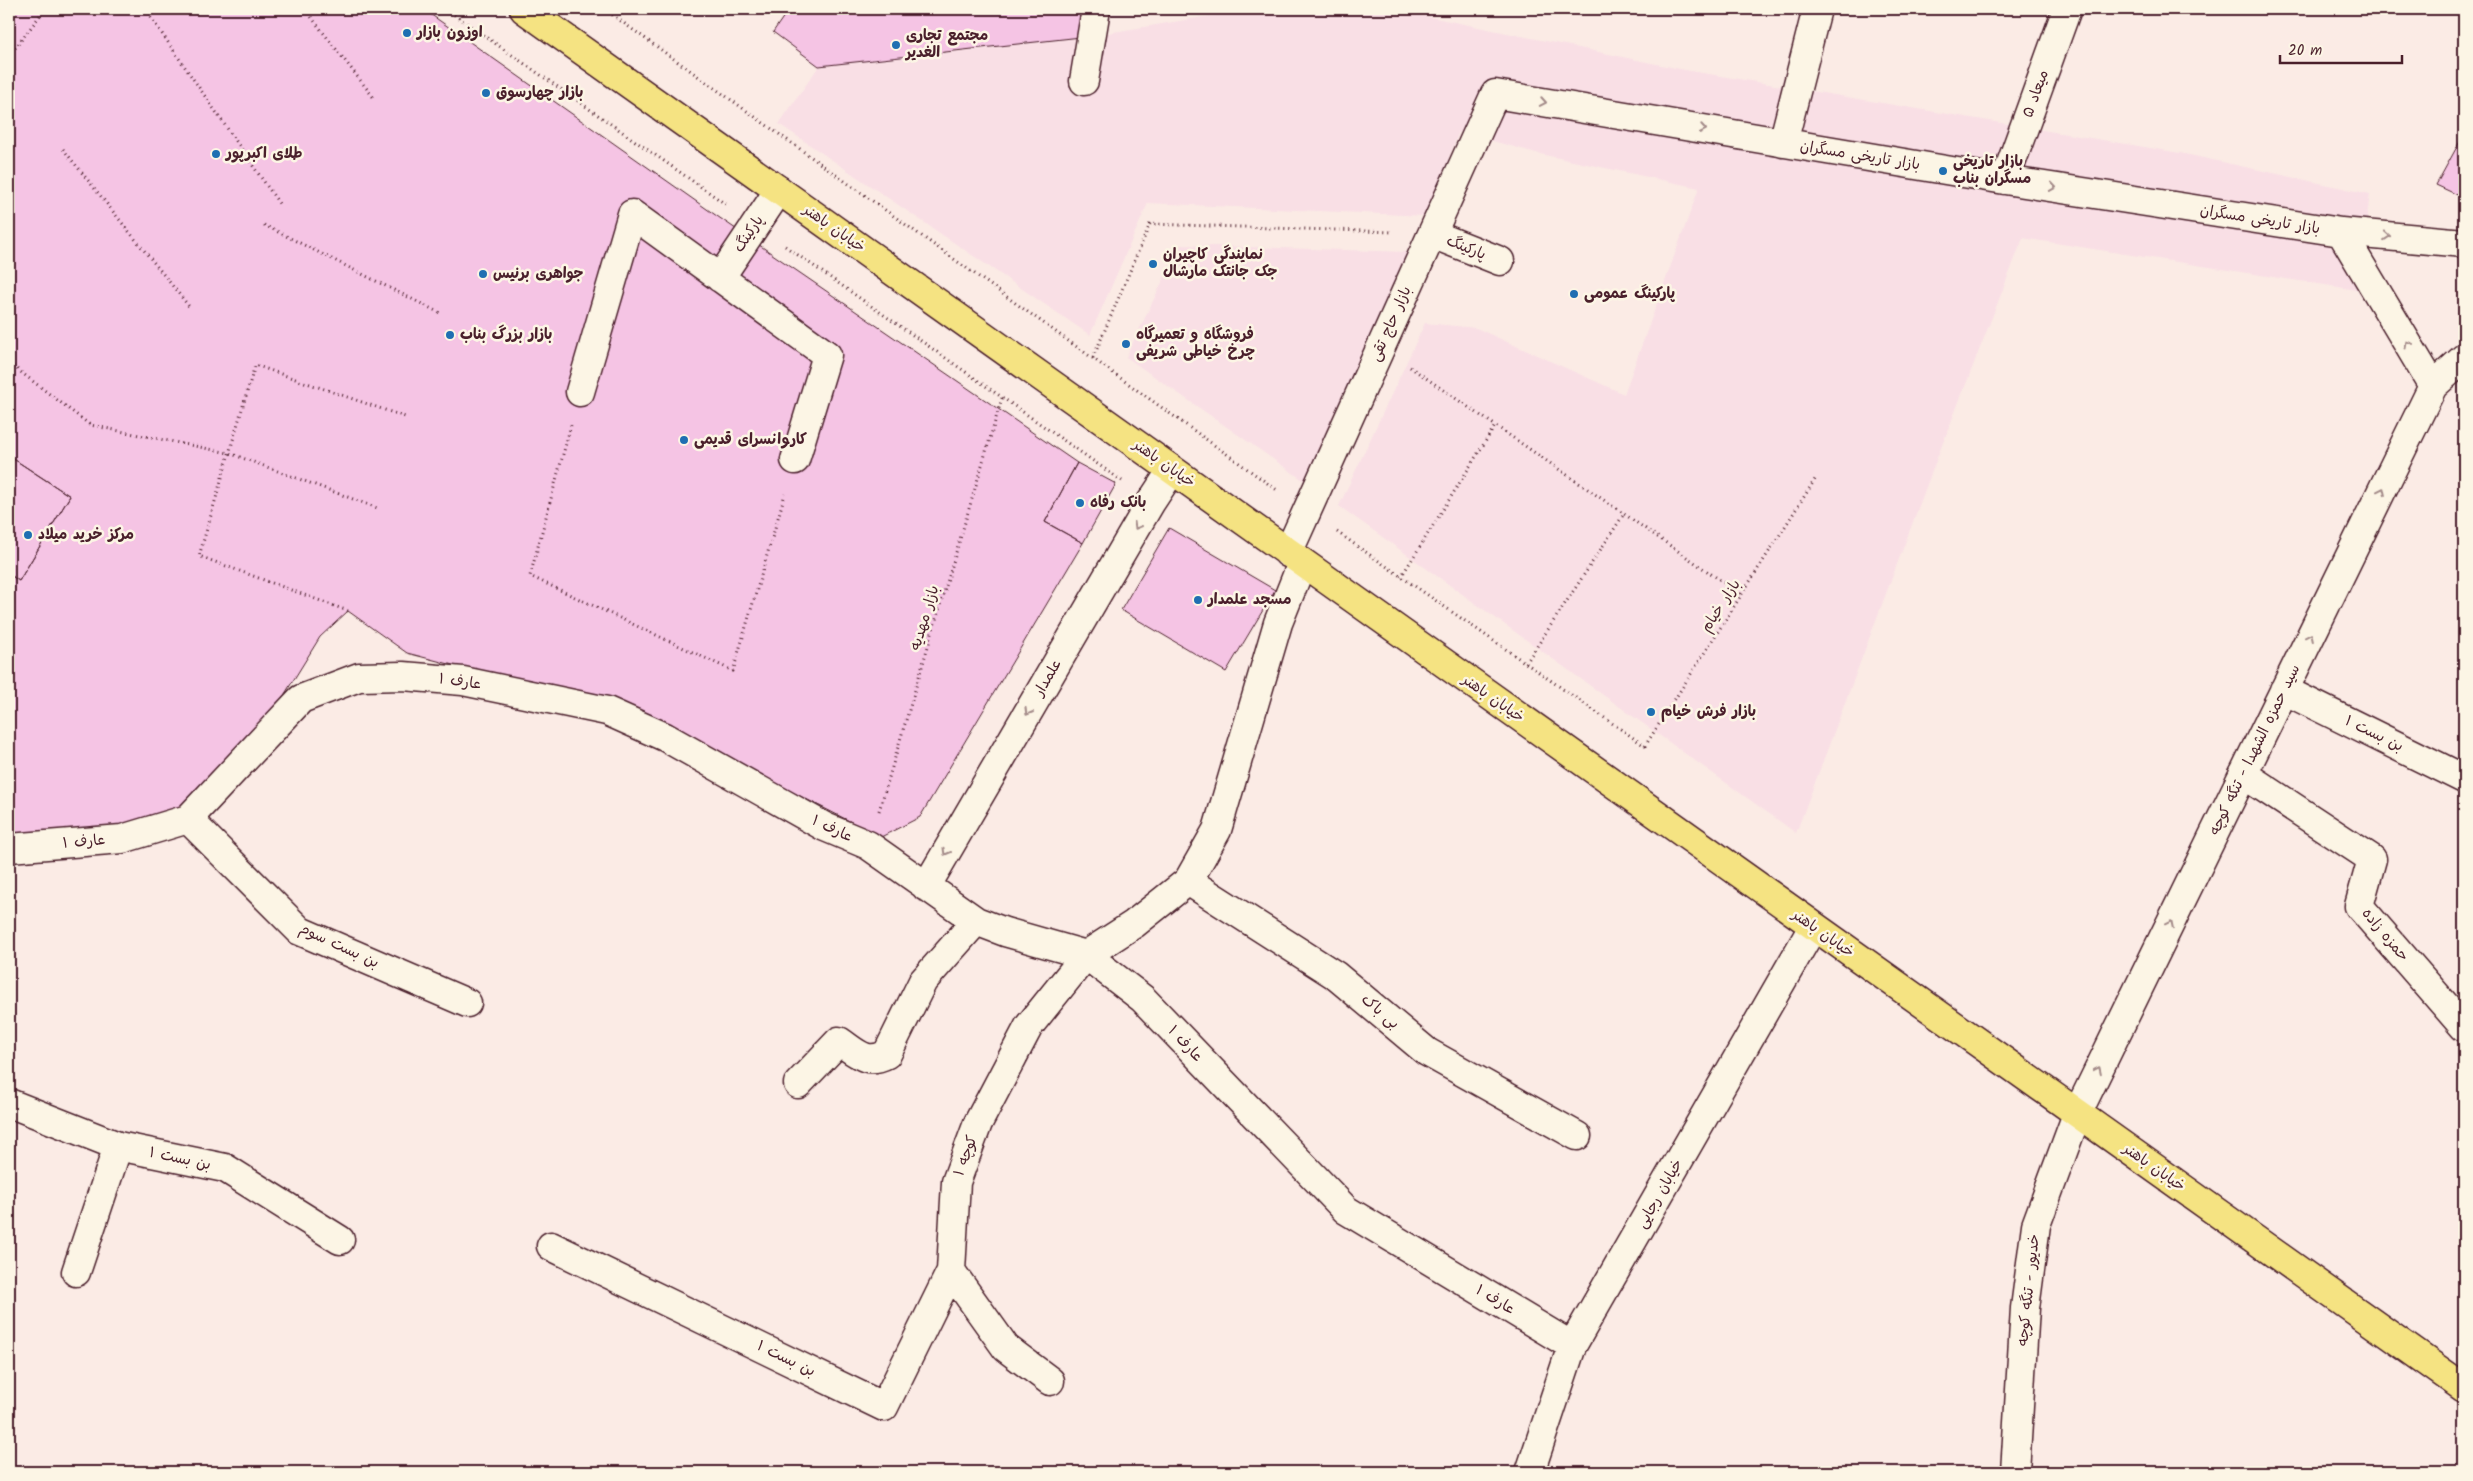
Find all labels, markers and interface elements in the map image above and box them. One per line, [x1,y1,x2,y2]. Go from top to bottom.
place label: اوزون بازار [415,21,483,45]
place label: مجتمع تجاری الغدیر [904,24,988,65]
marker: اوزون بازار [401,27,413,39]
scale bar [2280,32,2403,64]
marker: مجتمع تجاری الغدیر [890,39,902,51]
text: 20 m [2288,39,2322,63]
street label: میعاد ۵ [2016,67,2056,121]
place label: بازار چهارسوق [496,81,583,105]
marker: بازار چهارسوق [480,87,492,99]
one-way arrow [1538,97,1547,107]
one-way arrow [1699,124,1707,134]
street label: بازار تاریخی مسگران [1798,135,1922,177]
place label: طلای اکبرپور [224,142,303,166]
marker: طلای اکبرپور [210,148,222,160]
place label: بازار تاریخی مسگران بناب [1953,150,2031,191]
marker: بازار تاریخی مسگران بناب [1937,165,1949,177]
one-way arrow [2049,182,2058,192]
street label: خیابان باهنر [796,198,870,259]
street label: بازار تاریخی مسگران [2198,199,2322,241]
street label: پارکینگ [728,210,770,258]
street label: پارکینگ [1443,229,1489,267]
one-way arrow [2383,231,2391,242]
place label: نمایندگی کاچیران جک جانتک مارشال [1163,243,1278,284]
marker: نمایندگی کاچیران جک جانتک مارشال [1147,258,1159,270]
place label: جواهری برنیس [493,262,584,286]
marker: جواهری برنیس [477,268,489,280]
street label: بازار حاج تقی [1364,282,1418,366]
place label: پارکینگ عمومی [1584,282,1676,306]
marker: پارکینگ عمومی [1568,288,1580,300]
place label: بازار بزرگ بناب [460,323,552,347]
place label: فروشگاه و تعمیرگاه چرخ خیاطی شریفی [1136,323,1255,364]
marker: بازار بزرگ بناب [444,329,456,341]
marker: فروشگاه و تعمیرگاه چرخ خیاطی شریفی [1120,338,1132,350]
one-way arrow [2405,340,2415,349]
place label: کاروانسرای قدیمی [694,428,807,452]
street label: خیابان باهنر [1126,433,1200,494]
marker: کاروانسرای قدیمی [678,434,690,446]
one-way arrow [2376,487,2386,496]
place label: بانک رفاه [1090,491,1146,515]
marker: بانک رفاه [1074,497,1086,509]
one-way arrow [1133,521,1143,530]
place label: مرکز خرید میلاد [38,523,134,547]
marker: مرکز خرید میلاد [22,529,34,541]
street label: بازار خیام [1695,575,1747,637]
street label: بازار مهدیه [904,583,946,653]
place label: مسجد علمدار [1206,588,1291,612]
marker: مسجد علمدار [1192,594,1204,606]
one-way arrow [2304,633,2314,642]
street label: علمدار [1027,655,1068,702]
street label: سید حمزه الشهدا - تنگه کوچه [2203,660,2307,840]
street label: عارف ۱ [437,667,483,697]
street label: خیابان باهنر [1455,668,1529,729]
place label: بازار فرش خیام [1661,700,1756,724]
one-way arrow [1024,706,1034,715]
marker: بازار فرش خیام [1645,706,1657,718]
street label: بن بست ۱ [2341,709,2407,759]
street label: عارف ۱ [808,809,856,849]
street label: عارف ۱ [62,828,106,856]
one-way arrow [942,847,952,856]
street label: خیابان باهنر [1785,903,1859,964]
street label: حمزه زاده [2355,903,2415,967]
street label: بن بست سوم [295,917,383,975]
one-way arrow [2164,920,2174,929]
street label: بی باک [1355,989,1405,1035]
street label: عارف ۱ [1162,1020,1208,1068]
one-way arrow [2092,1066,2102,1075]
street label: کوچه ۱ [948,1132,984,1180]
street label: خیابان باهنر [2116,1137,2190,1198]
street label: بن بست ۱ [147,1141,213,1177]
street label: خیابان رجایی [1630,1155,1690,1233]
street label: خدیور - تنگه کوچه [2011,1233,2047,1347]
street label: عارف ۱ [1471,1279,1519,1321]
street label: بن بست ۱ [753,1334,819,1384]

